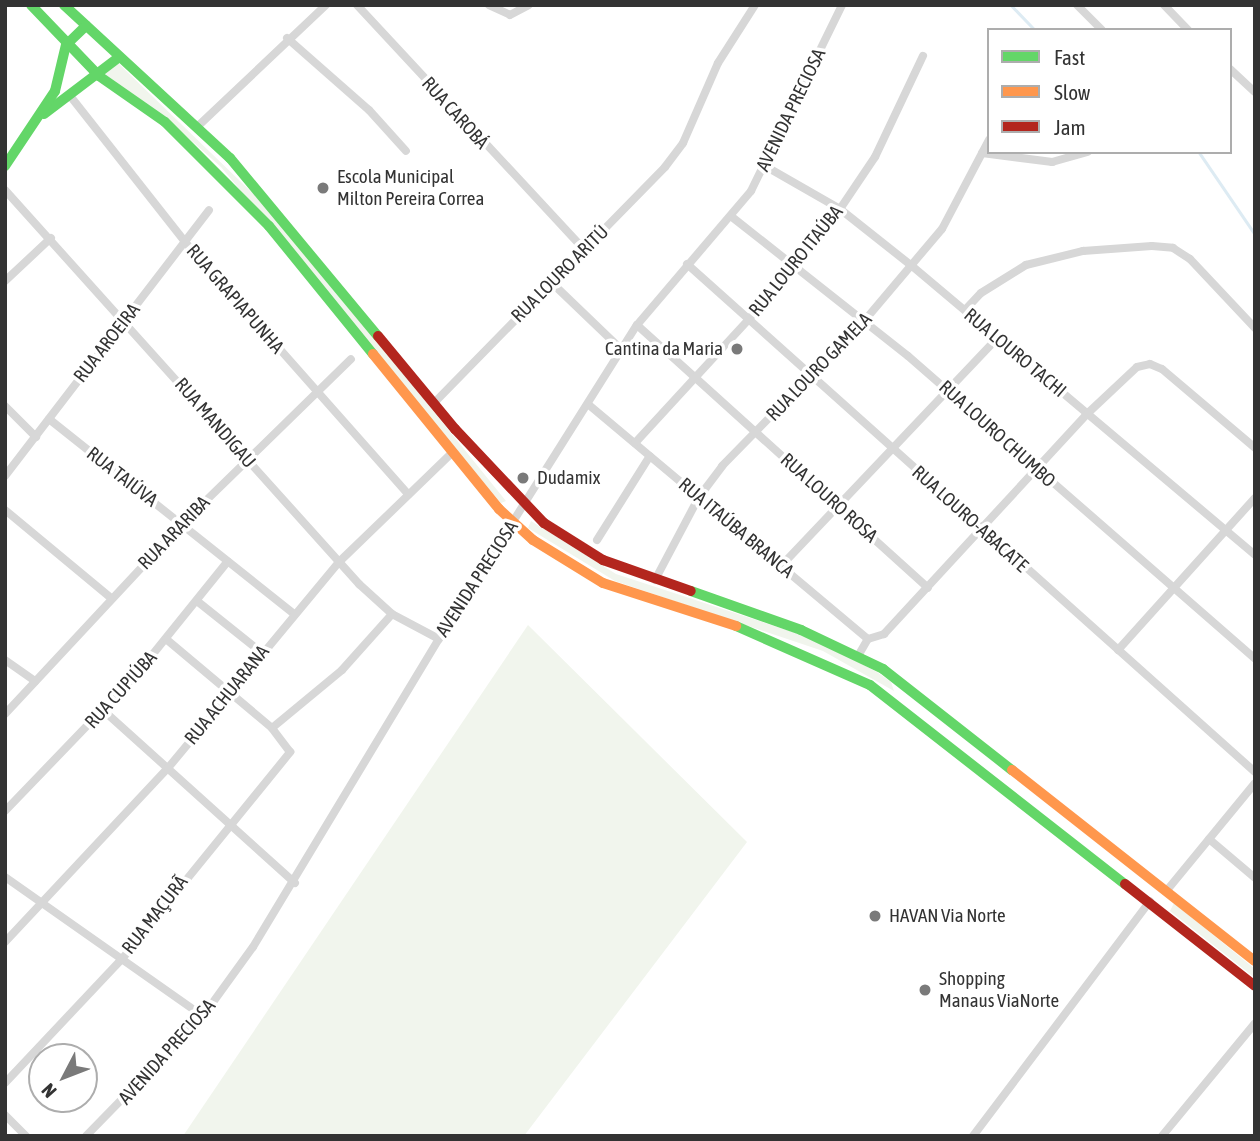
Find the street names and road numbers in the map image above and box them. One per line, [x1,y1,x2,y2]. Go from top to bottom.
street label: AVENIDA PRECIOSA [751,45,831,175]
street label: RUA CAROBÁ [417,72,493,154]
street label: RUA LOURO ITAÚBA [744,201,848,321]
street label: RUA LOURO ARITÚ [507,221,613,327]
street label: RUA GRAPIAPUNHA [181,240,289,358]
street label: RUA AROEIRA [69,299,145,387]
street label: RUA LOURO TACHI [959,304,1071,402]
street label: RUA LOURO GAMELA [762,308,876,426]
street label: RUA MANDIGAU [170,373,260,473]
street label: RUA LOURO CHUMBO [934,376,1060,492]
street label: RUA TAIÚVA [82,442,162,512]
street label: RUA LOURO ROSA [776,449,882,547]
street label: RUA LOURO-ABACATE [907,461,1033,577]
street label: RUA ITAÚBA BRANCA [674,473,798,583]
street label: RUA ARARIBA [133,491,215,575]
street label: AVENIDA PRECIOSA [431,517,523,641]
street label: RUA ACHUARANA [180,641,274,749]
street label: RUA CUPIÚBA [80,647,162,733]
street label: RUA MAÇURÃ [117,871,193,959]
street label: AVENIDA PRECIOSA [114,995,220,1109]

